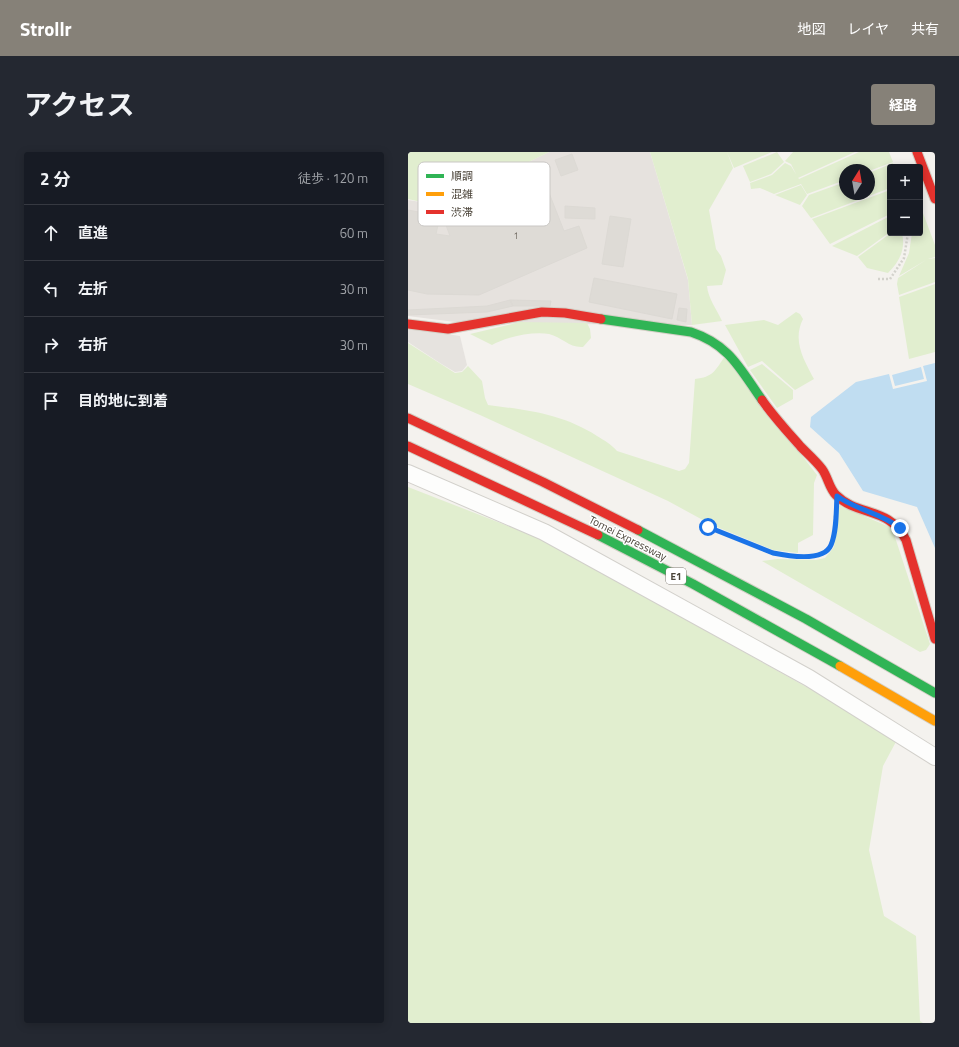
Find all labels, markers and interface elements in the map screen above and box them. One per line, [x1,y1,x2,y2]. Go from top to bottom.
text: Strollr [20,14,72,43]
text: 地図 [797,18,825,39]
text: レイヤ [847,18,889,39]
text: 共有 [911,18,939,39]
text: アクセス [24,83,135,126]
button: 経路 [871,84,935,125]
legend [418,162,550,226]
north arrow [839,164,875,200]
map controls [887,164,923,236]
button: + [887,164,923,200]
text: 2 分 [40,166,70,192]
text: 徒歩 · 120 m [298,168,368,188]
text: 順調 [451,168,473,184]
text: 混雑 [451,186,473,202]
button: − [887,200,923,236]
text: 渋滞 [451,204,473,220]
text: 直進 [78,221,108,244]
icon: ahead [40,222,62,244]
text: 60 m [340,223,368,243]
house number: 1 [513,229,519,242]
text: 左折 [78,277,108,300]
icon: left [40,278,62,300]
text: 30 m [340,279,368,299]
text: 右折 [78,333,108,356]
icon: right [40,334,62,356]
text: 30 m [340,335,368,355]
text: 目的地に到着 [78,389,168,412]
icon: arrive [40,390,62,412]
street label: Tomei Expressway [586,511,670,565]
route start [699,518,717,536]
route end [891,519,909,537]
road number: E1 [666,568,686,584]

